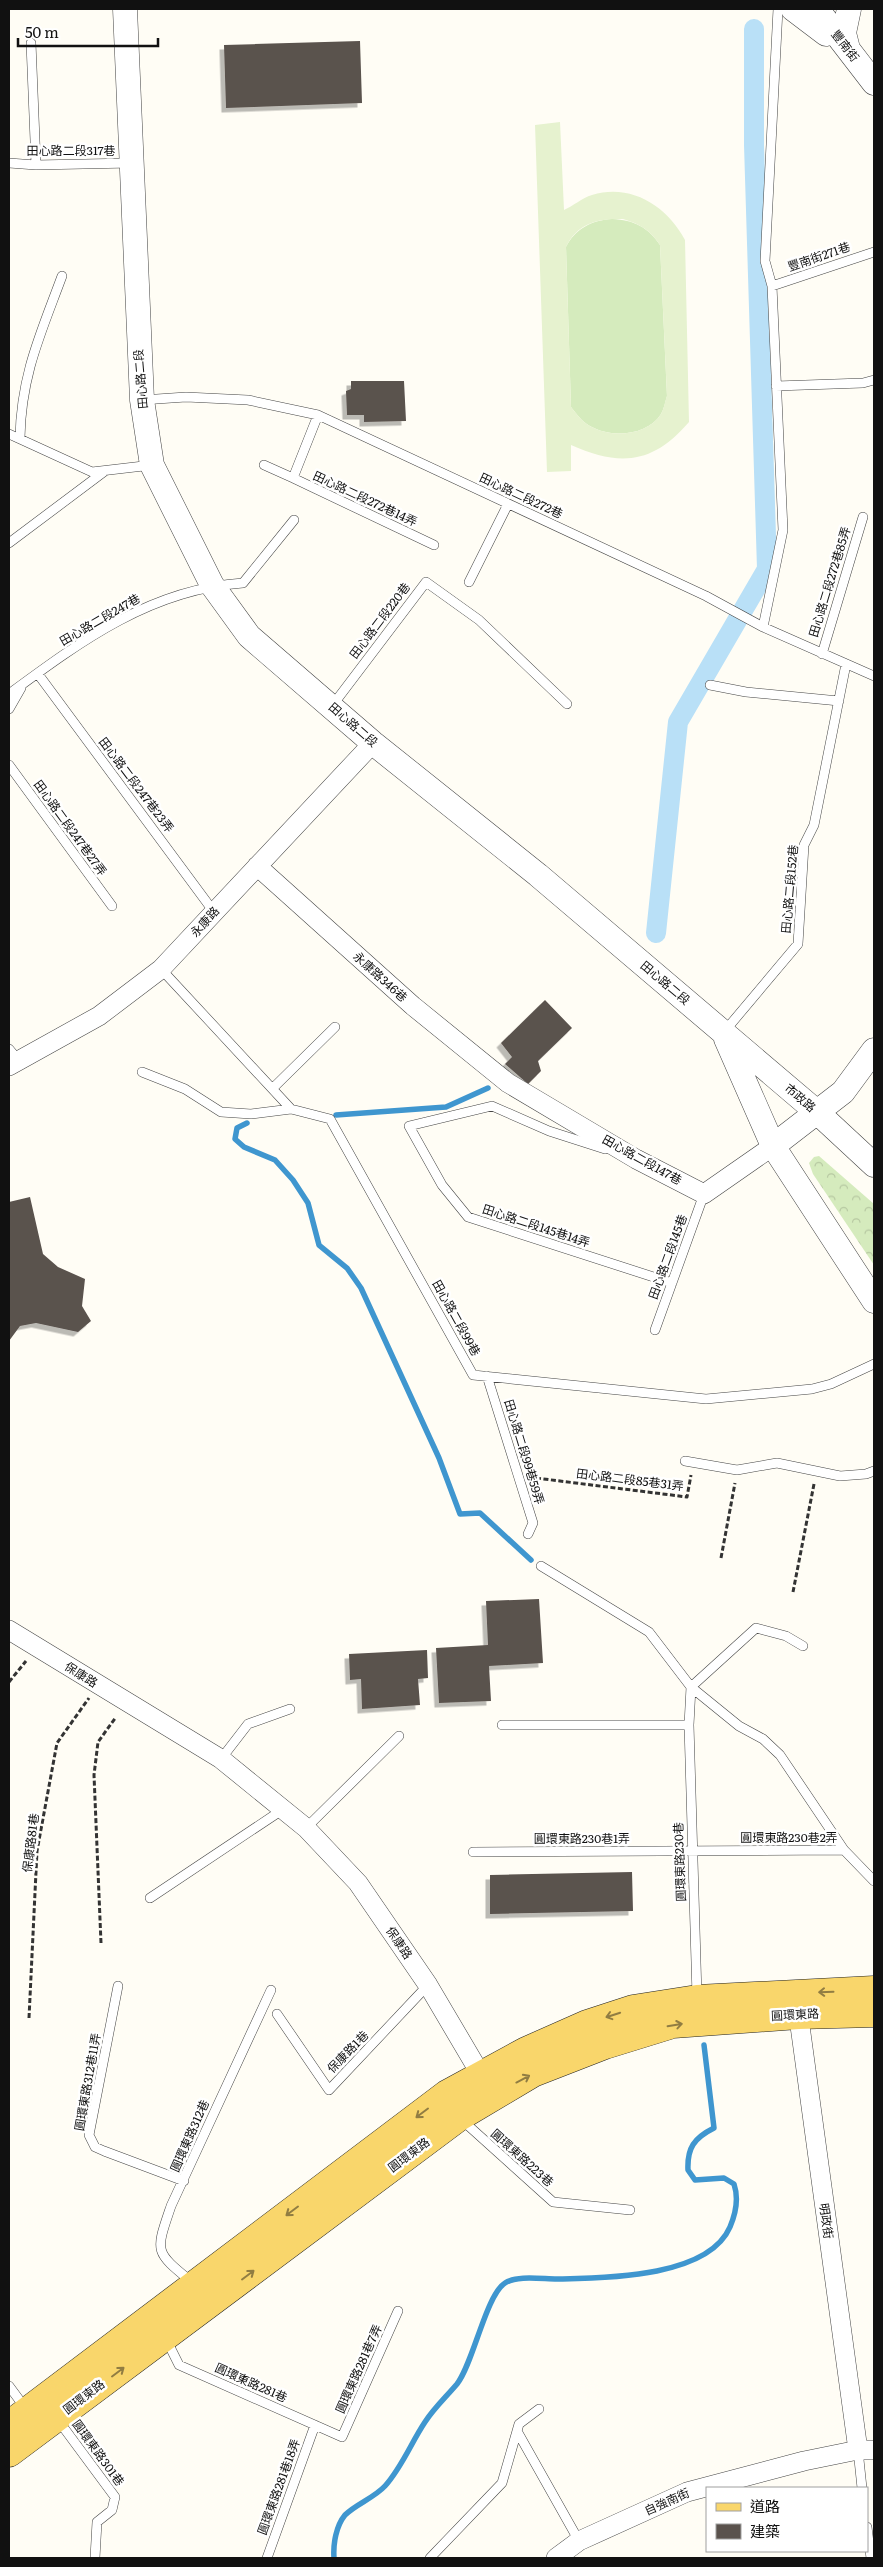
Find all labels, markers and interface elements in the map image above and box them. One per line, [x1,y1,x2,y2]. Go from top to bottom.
scale bar [18,15,158,47]
text: 50 m [25,20,59,43]
street label: 豐南街 [828,26,864,65]
street label: 田心路二段317巷 [26,141,116,159]
street label: 豐南街271巷 [785,237,852,275]
street label: 田心路二段 [128,348,152,410]
street label: 田心路二段272巷14弄 [310,466,421,530]
street label: 田心路二段272巷 [477,468,566,522]
street label: 田心路二段272巷85弄 [804,524,854,639]
street label: 田心路二段220巷 [345,579,414,662]
street label: 田心路二段247巷 [56,589,143,650]
street label: 田心路二段 [325,698,382,751]
street label: 田心路二段247巷23弄 [95,733,179,836]
street label: 田心路二段247巷27弄 [30,776,112,879]
street label: 田心路二段152巷 [776,844,802,934]
street label: 永康路 [186,902,223,941]
street label: 永康路346巷 [350,947,412,1006]
street label: 田心路二段 [637,956,694,1008]
street label: 市政路 [781,1079,820,1116]
street label: 田心路二段147巷 [599,1130,686,1188]
street label: 田心路二段145巷14弄 [480,1199,592,1251]
street label: 田心路二段145巷 [643,1212,691,1302]
street label: 田心路二段99巷 [429,1276,485,1359]
street label: 田心路二段99巷59弄 [500,1397,549,1506]
street label: 田心路二段85巷31弄 [575,1463,685,1495]
street label: 保康路 [61,1657,102,1691]
street label: 保康路81巷 [17,1812,43,1874]
street label: 圓環東路230巷 [669,1822,689,1902]
street label: 圓環東路230巷2弄 [740,1828,838,1846]
street label: 圓環東路230巷1弄 [534,1829,630,1847]
street label: 保康路 [382,1922,417,1962]
one-way arrow [818,1987,834,1996]
street label: 圓環東路 [771,2004,819,2024]
one-way arrow [605,2011,621,2021]
one-way arrow [667,2019,683,2029]
street label: 保康路1巷 [322,2026,372,2077]
street label: 圓環東路312巷11弄 [70,2031,104,2132]
one-way arrow [515,2074,530,2084]
street label: 圓環東路312巷 [165,2097,213,2175]
one-way arrow [416,2107,429,2118]
street label: 圓環東路223巷 [487,2124,558,2190]
street label: 圓環東路 [384,2133,433,2176]
street label: 明政街 [816,2202,838,2240]
one-way arrow [285,2206,299,2216]
one-way arrow [241,2269,254,2280]
street label: 圓環東路281巷7弄 [330,2321,386,2416]
street label: 圓環東路281巷 [212,2358,291,2406]
one-way arrow [111,2367,125,2377]
street label: 圓環東路 [59,2375,108,2418]
street label: 圓環東路301巷 [69,2415,129,2489]
street label: 圓環東路281巷18弄 [252,2436,304,2537]
street label: 自強南街 [641,2483,692,2519]
legend [706,2487,868,2552]
text: 道路 [750,2494,780,2517]
text: 建築 [750,2519,780,2542]

